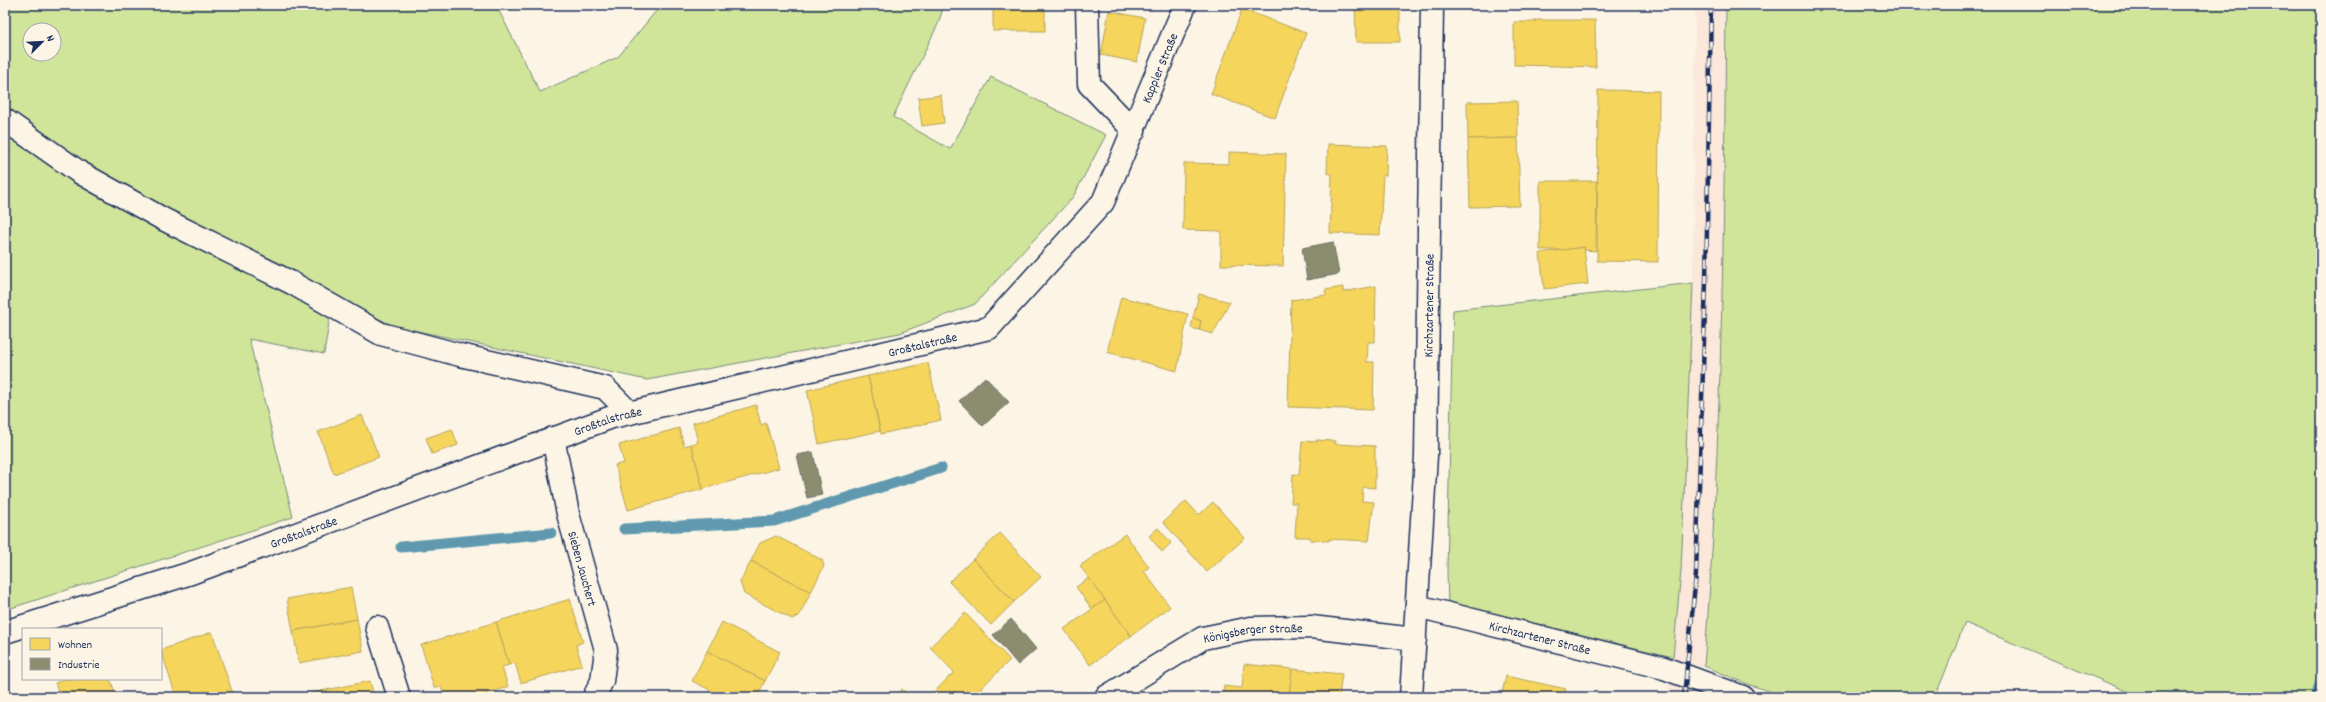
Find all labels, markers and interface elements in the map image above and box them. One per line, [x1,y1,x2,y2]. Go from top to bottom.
north arrow [22,22,62,62]
street label: Kappler Straße [1138,30,1184,106]
text: N [41,33,58,45]
street label: Kirchzartener Straße [1420,253,1441,358]
street label: Großtalstraße [886,329,960,364]
street label: Großtalstraße [572,403,644,442]
street label: Großtalstraße [268,512,341,555]
street label: Sieben Jauchert [561,529,600,609]
street label: Kirchzartener Straße [1487,617,1593,661]
street label: Königsberger Straße [1202,620,1303,650]
legend [22,628,162,680]
text: Wohnen [58,637,93,654]
text: Industrie [58,657,99,674]

